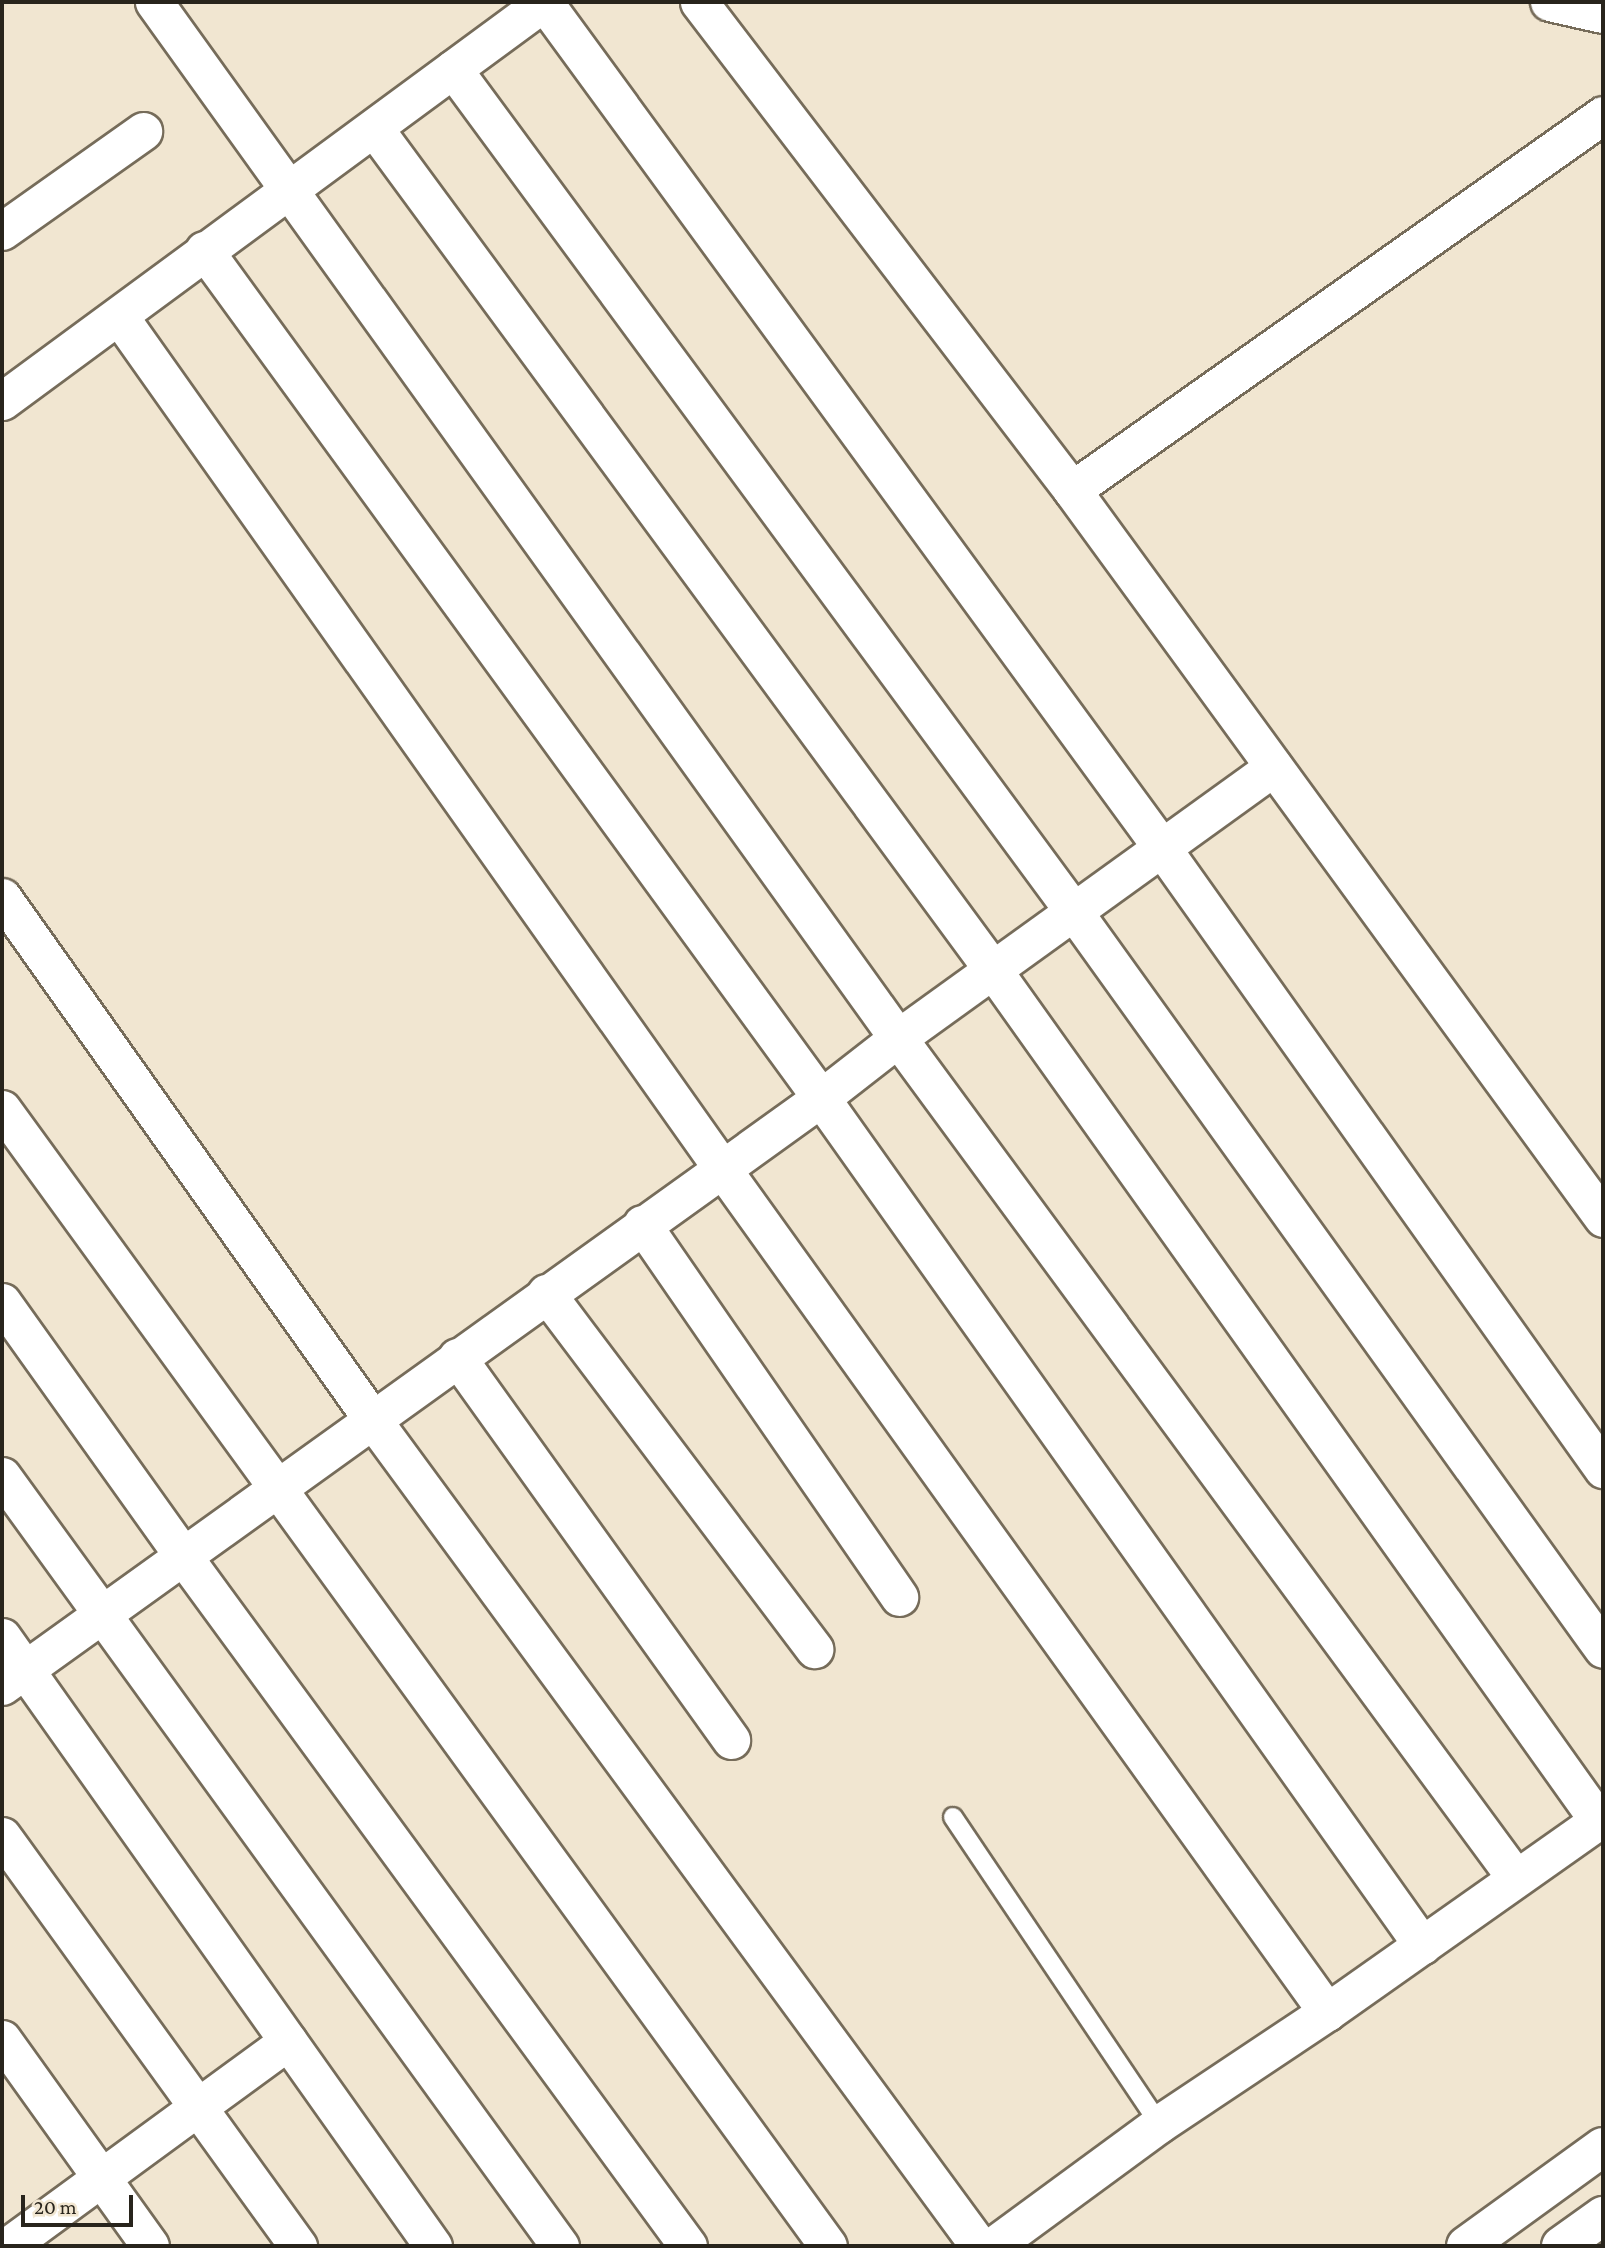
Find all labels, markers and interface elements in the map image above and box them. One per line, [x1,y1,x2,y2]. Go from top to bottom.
scale bar [24,2182,136,2226]
text: 20 m [34,2195,77,2219]

